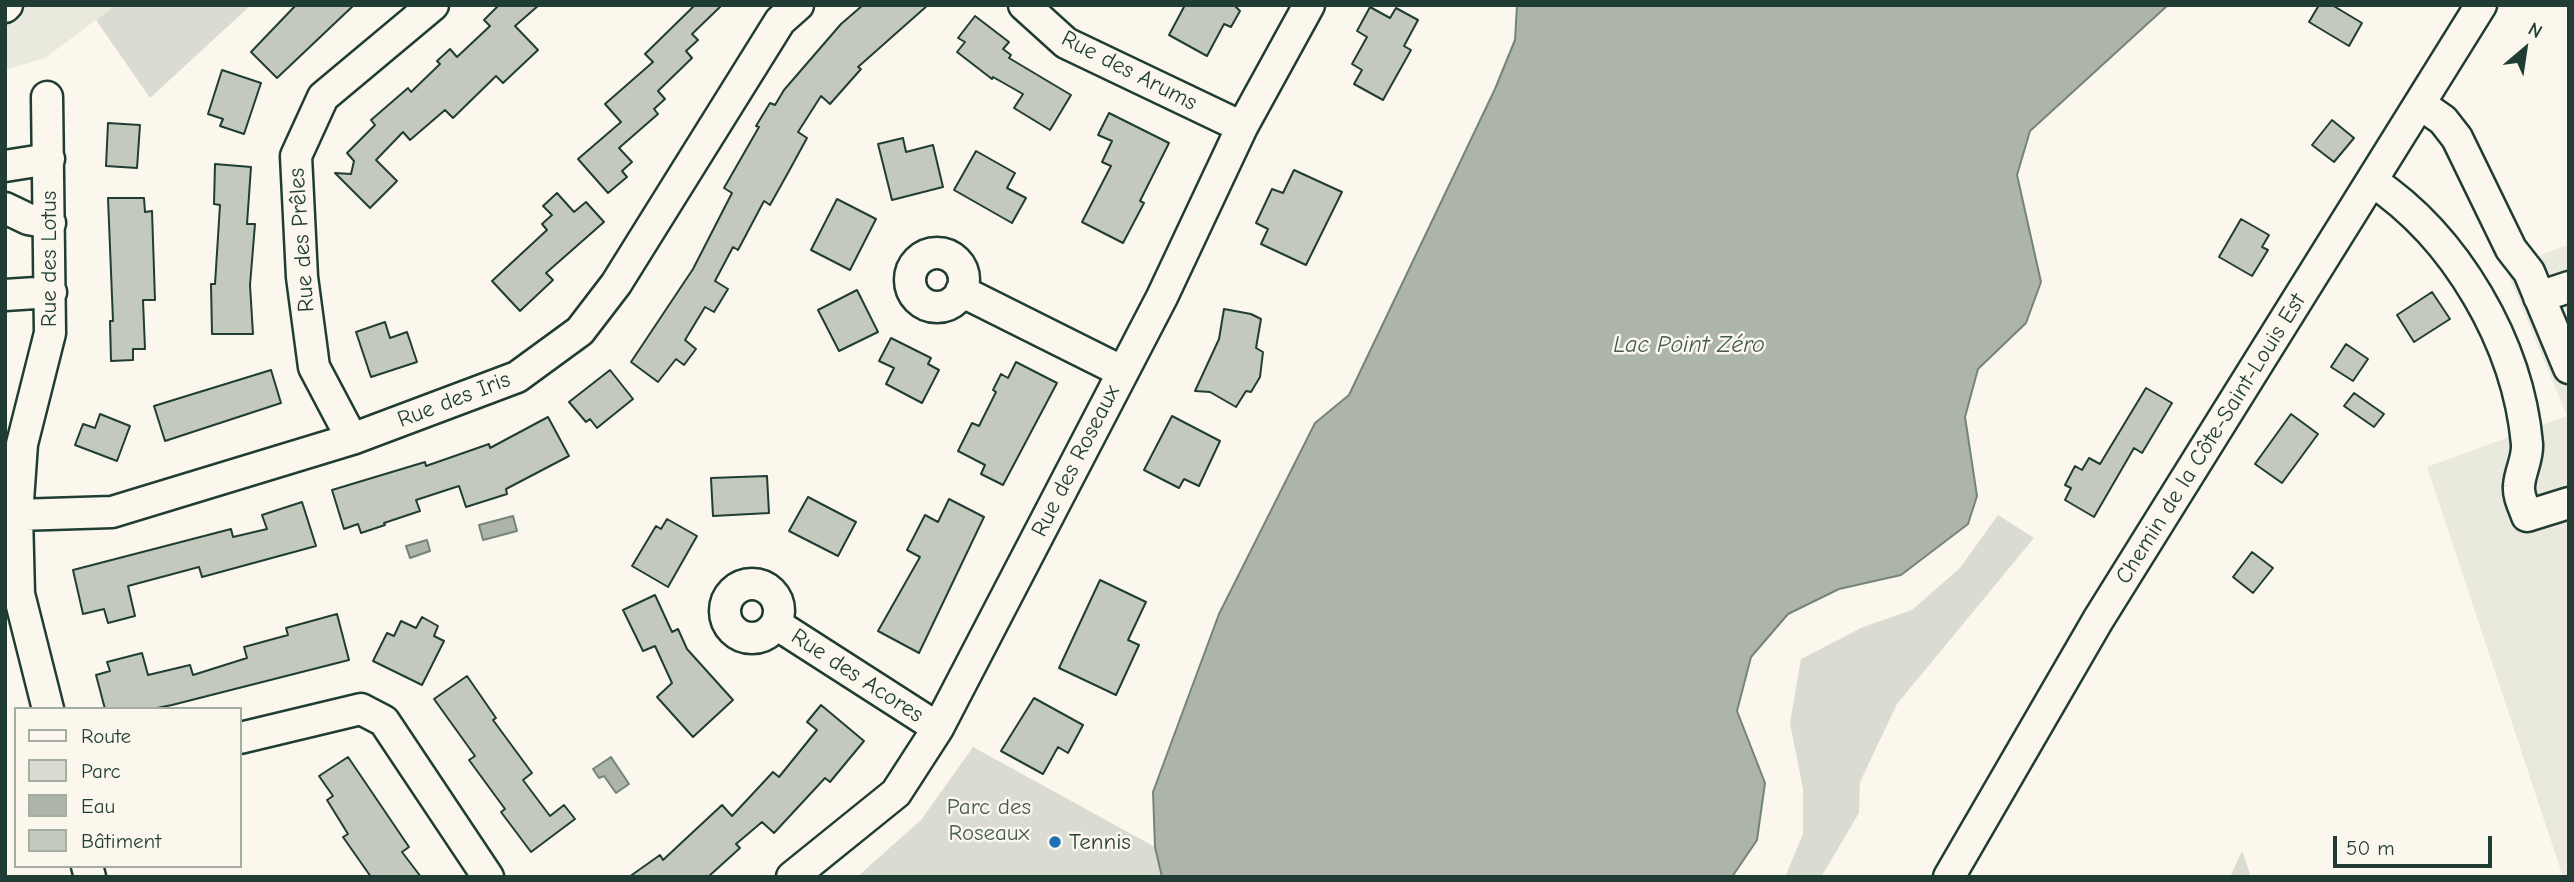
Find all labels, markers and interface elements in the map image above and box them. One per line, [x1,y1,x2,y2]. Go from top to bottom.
north arrow [2490,14,2560,84]
text: N [2524,18,2546,43]
street label: Rue des Arums [1057,25,1201,117]
street label: Rue des Prêles [283,167,321,313]
street label: Rue des Lotus [35,191,63,327]
street label: Chemin de la Côte-Saint-Louis Est [2110,289,2312,589]
water label: Lac Point Zéro [1613,331,1765,359]
street label: Rue des Iris [394,366,514,434]
street label: Rue des Roseaux [1026,381,1126,541]
street label: Rue des Acores [786,623,928,729]
legend [14,707,242,868]
text: Route [81,724,131,748]
text: Parc [81,759,121,783]
park label: Parc des Roseaux [947,793,1031,847]
text: Eau [81,794,115,818]
scale bar [2336,822,2495,866]
place label: Tennis [1069,828,1131,856]
text: Bâtiment [81,829,161,853]
marker: Tennis [1047,834,1063,850]
text: 50 m [2346,836,2395,860]

